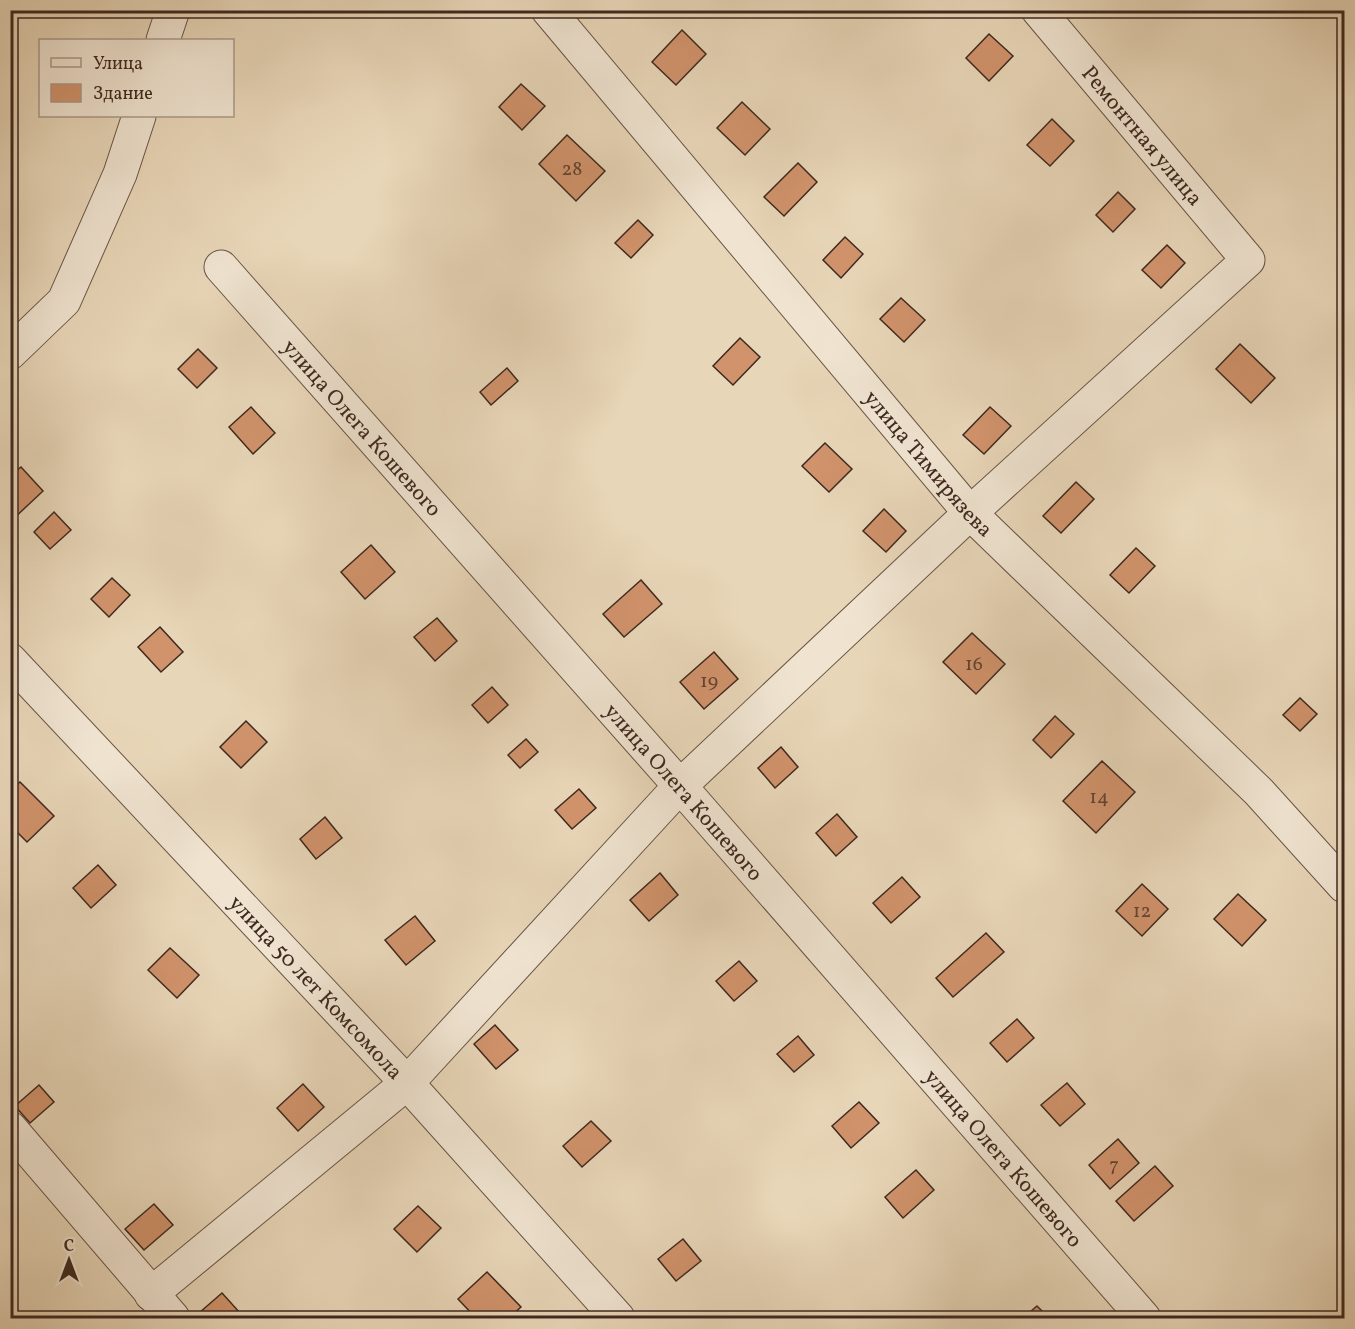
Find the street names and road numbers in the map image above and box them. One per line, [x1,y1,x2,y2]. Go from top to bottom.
street label: Ремонтная улица [1073,60,1209,213]
street label: улица Олега Кошевого [274,333,448,525]
street label: улица Тимирязева [855,384,999,545]
street label: улица Олега Кошевого [596,697,769,889]
street label: улица 50 лет Комсомола [220,889,409,1088]
street label: улица Олега Кошевого [916,1063,1089,1255]

